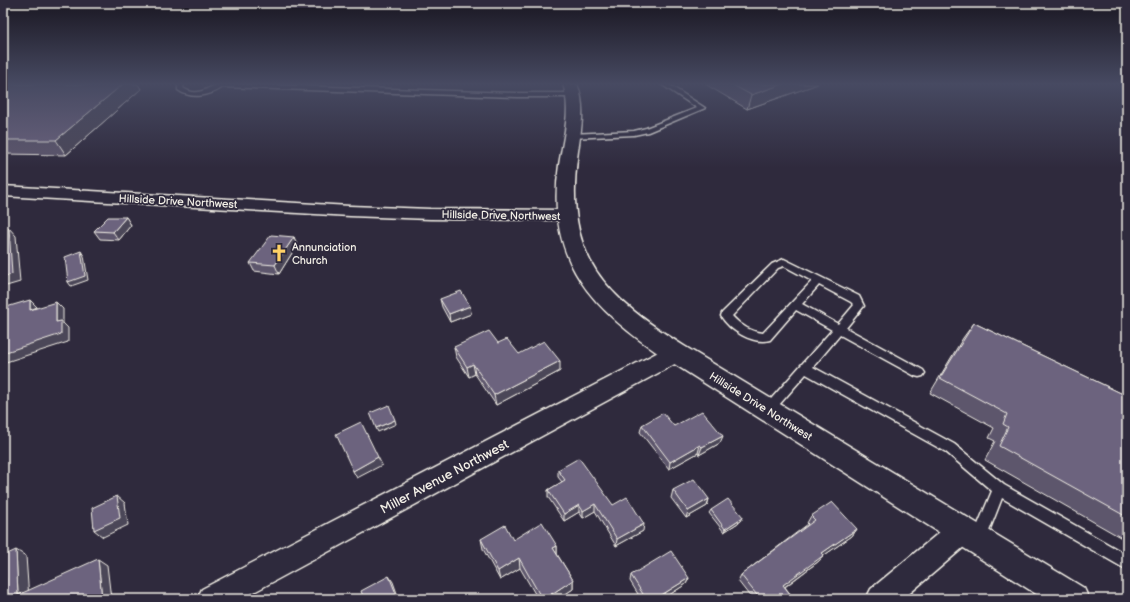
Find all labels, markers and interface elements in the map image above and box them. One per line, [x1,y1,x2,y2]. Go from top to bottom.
street label: Hillside Drive Northwest [118,192,238,211]
street label: Hillside Drive Northwest [441,208,561,223]
place label: Annunciation Church [292,241,356,267]
church icon: Annunciation Church [269,243,289,263]
street label: Hillside Drive Northwest [707,369,815,444]
street label: Miller Avenue Northwest [378,436,511,517]

